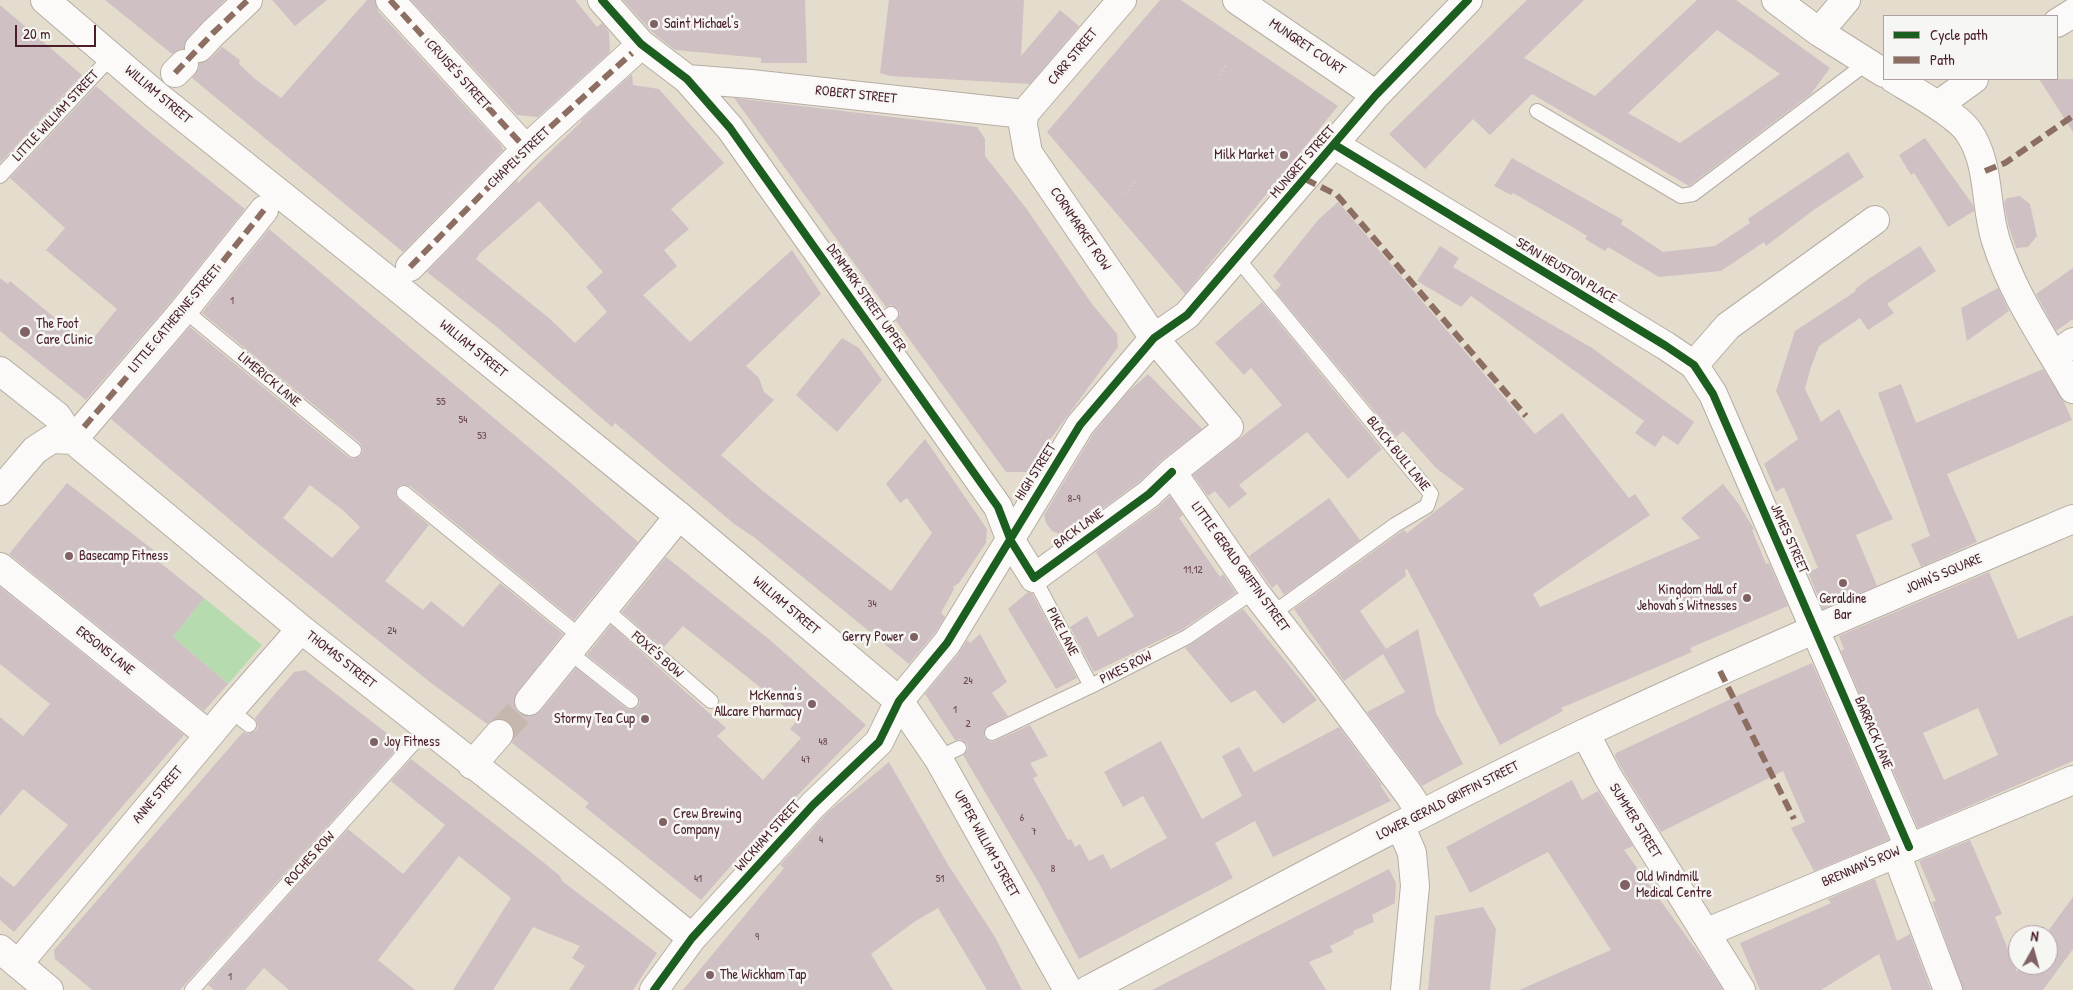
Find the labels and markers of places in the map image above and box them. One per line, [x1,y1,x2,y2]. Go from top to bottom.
place label: Saint Michael's [664,16,739,32]
marker: Saint Michael's [648,18,660,30]
place label: Milk Market [1214,147,1274,163]
marker: Milk Market [1278,149,1290,161]
place label: The Foot Care Clinic [36,316,93,348]
marker: The Foot Care Clinic [18,325,32,339]
place label: Basecamp Fitness [79,548,168,564]
marker: Basecamp Fitness [63,550,75,562]
marker: Geraldine Bar [1837,577,1849,589]
place label: Kingdom Hall of Jehovah's Witnesses [1637,582,1737,614]
place label: Geraldine Bar [1819,591,1867,624]
marker: Kingdom Hall of Jehovah's Witnesses [1741,592,1753,604]
place label: Gerry Power [842,629,904,645]
marker: Gerry Power [908,631,920,643]
place label: McKenna's Allcare Pharmacy [714,688,802,720]
marker: McKenna's Allcare Pharmacy [806,698,818,710]
place label: Stormy Tea Cup [554,711,635,727]
marker: Stormy Tea Cup [639,713,651,725]
place label: Joy Fitness [384,734,440,750]
marker: Joy Fitness [368,736,380,748]
place label: Crew Brewing Company [673,806,742,839]
marker: Crew Brewing Company [657,816,669,828]
place label: Old Windmill Medical Centre [1636,869,1712,902]
marker: Old Windmill Medical Centre [1618,878,1632,892]
place label: The Wickham Tap [720,967,806,983]
marker: The Wickham Tap [704,969,716,981]

